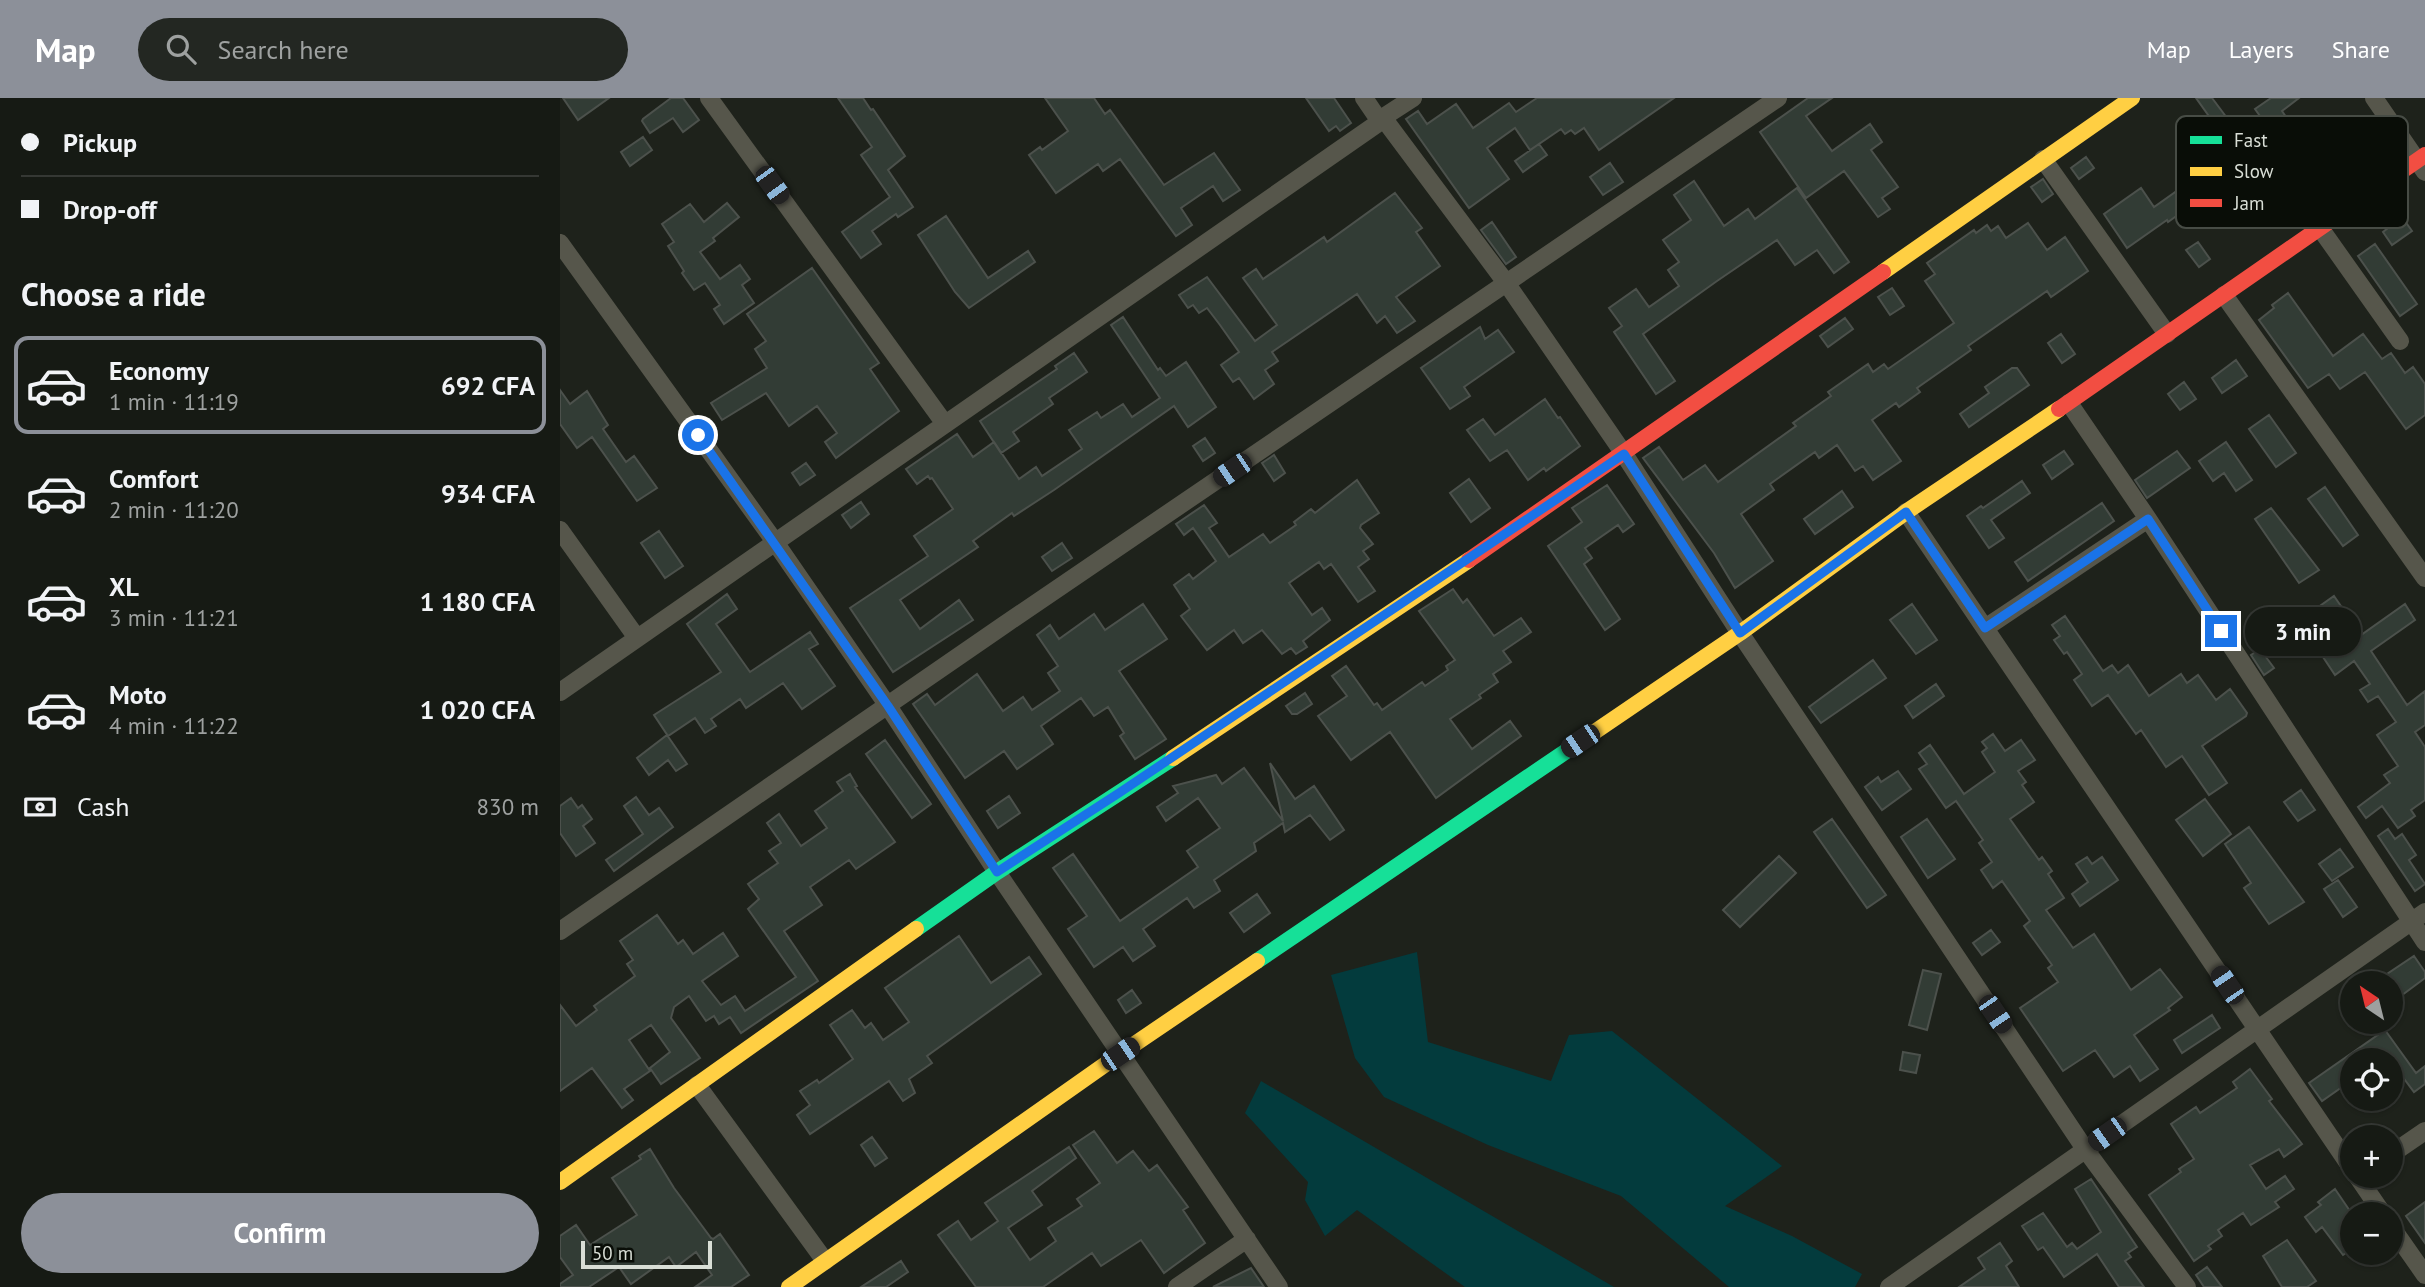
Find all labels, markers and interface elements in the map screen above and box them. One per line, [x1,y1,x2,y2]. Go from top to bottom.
search box [138,18,628,81]
text: Map [35,28,96,71]
icon: search [162,30,200,68]
text: Search here [218,33,349,66]
text: Map [2147,34,2191,65]
text: Layers [2229,34,2294,65]
text: Share [2332,34,2390,65]
legend [2176,116,2408,228]
text: Pickup [63,126,137,159]
text: Fast [2234,128,2268,152]
text: Slow [2234,159,2274,183]
car [752,162,793,208]
text: Jam [2233,191,2264,215]
text: Drop-off [63,193,157,226]
text: Choose a ride [21,273,206,315]
icon: car [25,354,88,417]
text: Economy [109,354,209,387]
text: 692 CFA [441,369,535,402]
text: 1 min · 11:19 [109,387,239,416]
route start [682,419,714,451]
car [1209,450,1256,490]
icon: car [25,462,88,525]
text: Comfort [109,462,199,495]
text: 934 CFA [441,477,535,510]
text: 2 min · 11:20 [109,495,239,524]
icon: car [25,570,88,633]
text: XL [109,570,139,603]
text: 1 180 CFA [420,585,535,618]
text: 3 min · 11:21 [109,603,239,632]
callout: 3 min [2246,606,2361,656]
route end [2205,615,2237,647]
text: 3 min [2275,617,2331,646]
icon: car [25,678,88,741]
text: Moto [109,678,167,711]
text: 1 020 CFA [420,693,535,726]
text: 4 min · 11:22 [109,711,239,740]
car [1557,721,1604,761]
icon: cash [21,788,59,826]
text: Cash [77,790,129,823]
text: 830 m [477,792,539,821]
car [2207,962,2248,1008]
north arrow [2340,971,2403,1034]
map controls [2340,971,2403,1265]
car [1975,991,2016,1037]
car [1097,1034,1144,1074]
button: locate [2340,1048,2403,1111]
car [2084,1113,2131,1155]
button: + [2340,1125,2403,1188]
button: Confirm [21,1193,539,1273]
button: − [2340,1202,2403,1265]
scale bar [581,1238,712,1270]
text: 50 m [592,1241,633,1265]

